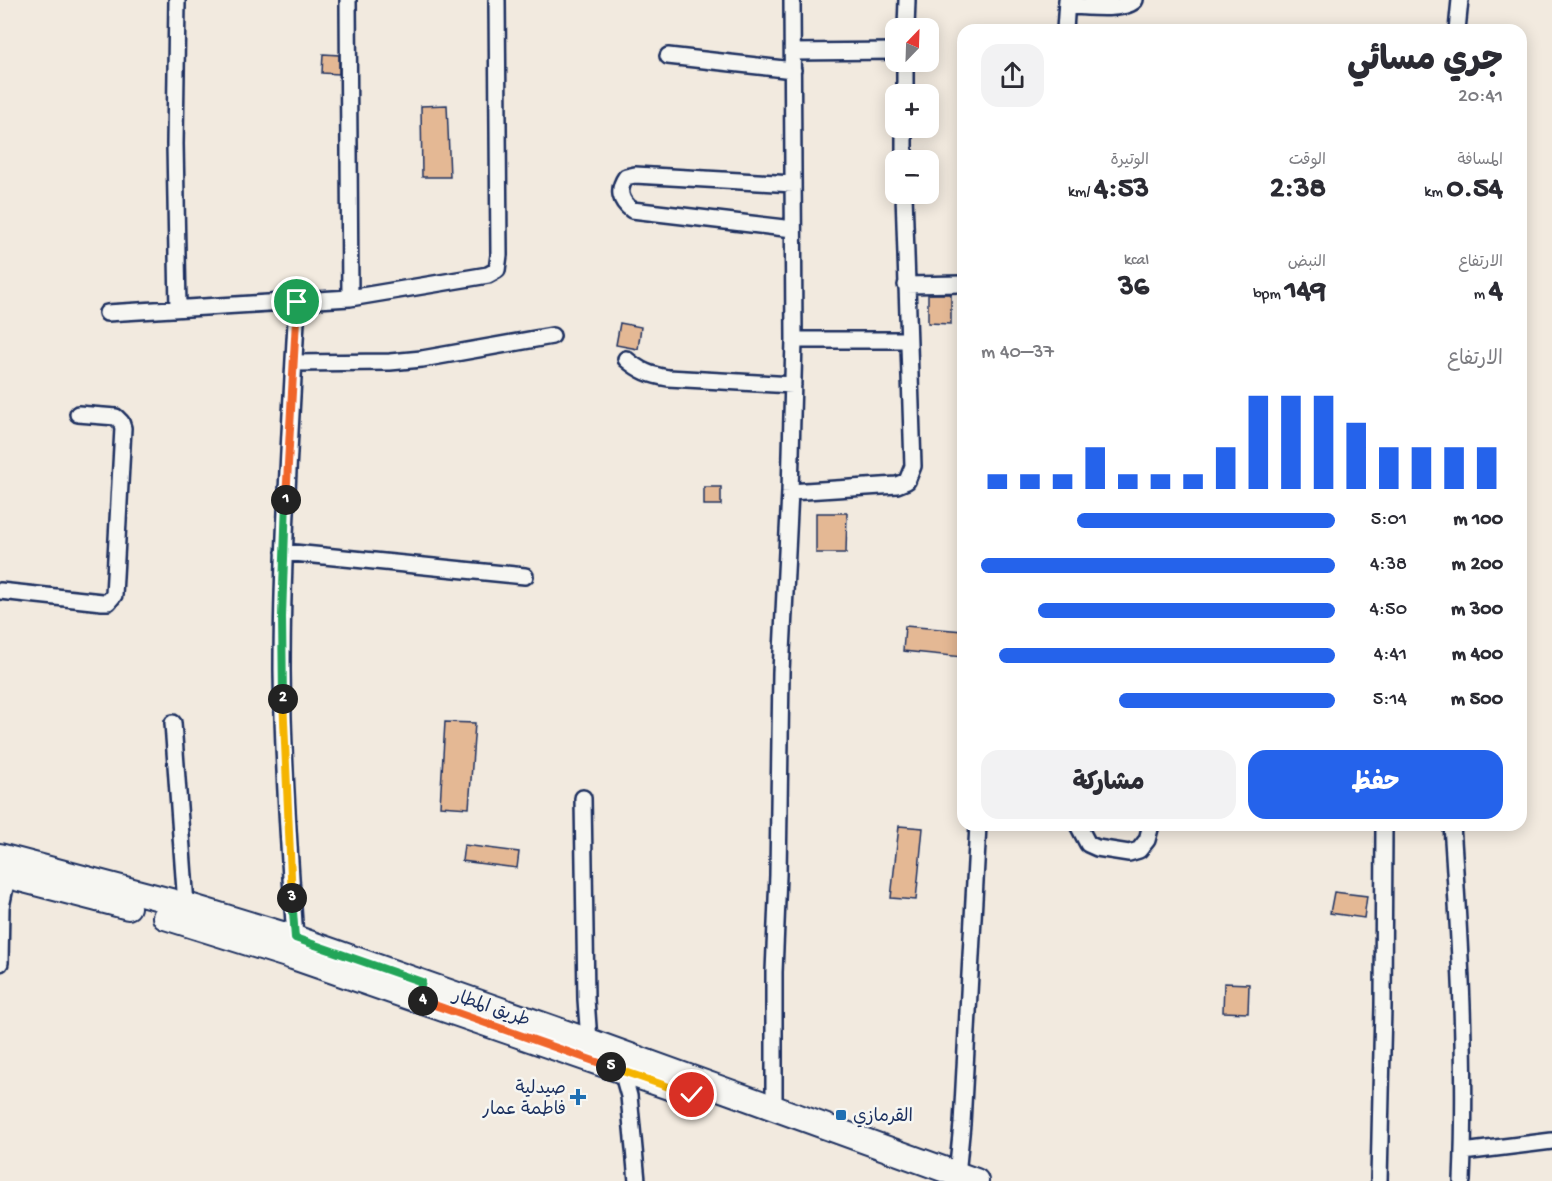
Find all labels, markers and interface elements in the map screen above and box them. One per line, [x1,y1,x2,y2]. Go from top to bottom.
north arrow [885,18,939,72]
map controls [885,18,939,204]
button: share [981,44,1044,107]
text: جري مسائي [1347,44,1503,82]
button: + [885,84,939,138]
text: 20:41 [1458,86,1503,109]
button: − [885,150,939,204]
text: الوتيرة [1110,152,1149,171]
text: الوقت [1289,152,1326,171]
text: المسافة [1457,152,1503,171]
text: 4:53 [1094,173,1149,208]
text: 2:38 [1270,173,1326,208]
text: 0.54 [1447,173,1503,208]
text: /km [1068,184,1094,203]
text: km [1424,184,1447,203]
text: kcal [1124,252,1149,271]
text: النبض [1288,254,1326,273]
text: الارتفاع [1458,254,1503,273]
text: 36 [1118,271,1149,306]
text: 149 [1285,275,1326,310]
text: 4 [1489,275,1503,310]
pin [271,276,322,327]
icon: arrive [280,285,313,318]
text: bpm [1253,286,1285,305]
text: m [1474,286,1489,305]
text: 37–40 m [981,342,1054,365]
text: الارتفاع [1447,349,1503,372]
pin: 1 [271,485,301,515]
text: 1 [283,490,289,509]
text: 5:01 [1371,509,1407,532]
text: 100 m [1453,509,1503,532]
text: 4:38 [1370,554,1407,577]
text: 200 m [1452,554,1503,577]
text: 4:50 [1369,599,1407,622]
text: 300 m [1451,599,1503,622]
text: 4:41 [1374,644,1407,667]
text: 400 m [1452,644,1503,667]
pin: 2 [268,684,298,714]
text: 2 [279,689,287,708]
text: 5:14 [1373,689,1407,712]
text: 500 m [1451,689,1503,712]
button: مشاركة [981,750,1236,819]
button: حفظ [1248,750,1503,819]
pin: 3 [277,883,307,913]
text: 3 [288,888,296,907]
pin: 4 [408,986,438,1016]
street label: طريق المطار [448,986,532,1032]
text: 4 [419,991,427,1010]
pin: 5 [596,1052,626,1082]
text: 5 [607,1057,615,1076]
pin [666,1069,717,1120]
icon: check [675,1078,708,1111]
place label: صيدلية فاطمة عمار [481,1079,566,1121]
marker: صيدلية فاطمة عمار [571,1090,585,1104]
place label: القرمازي [853,1107,913,1128]
marker: القرمازي [834,1108,848,1122]

